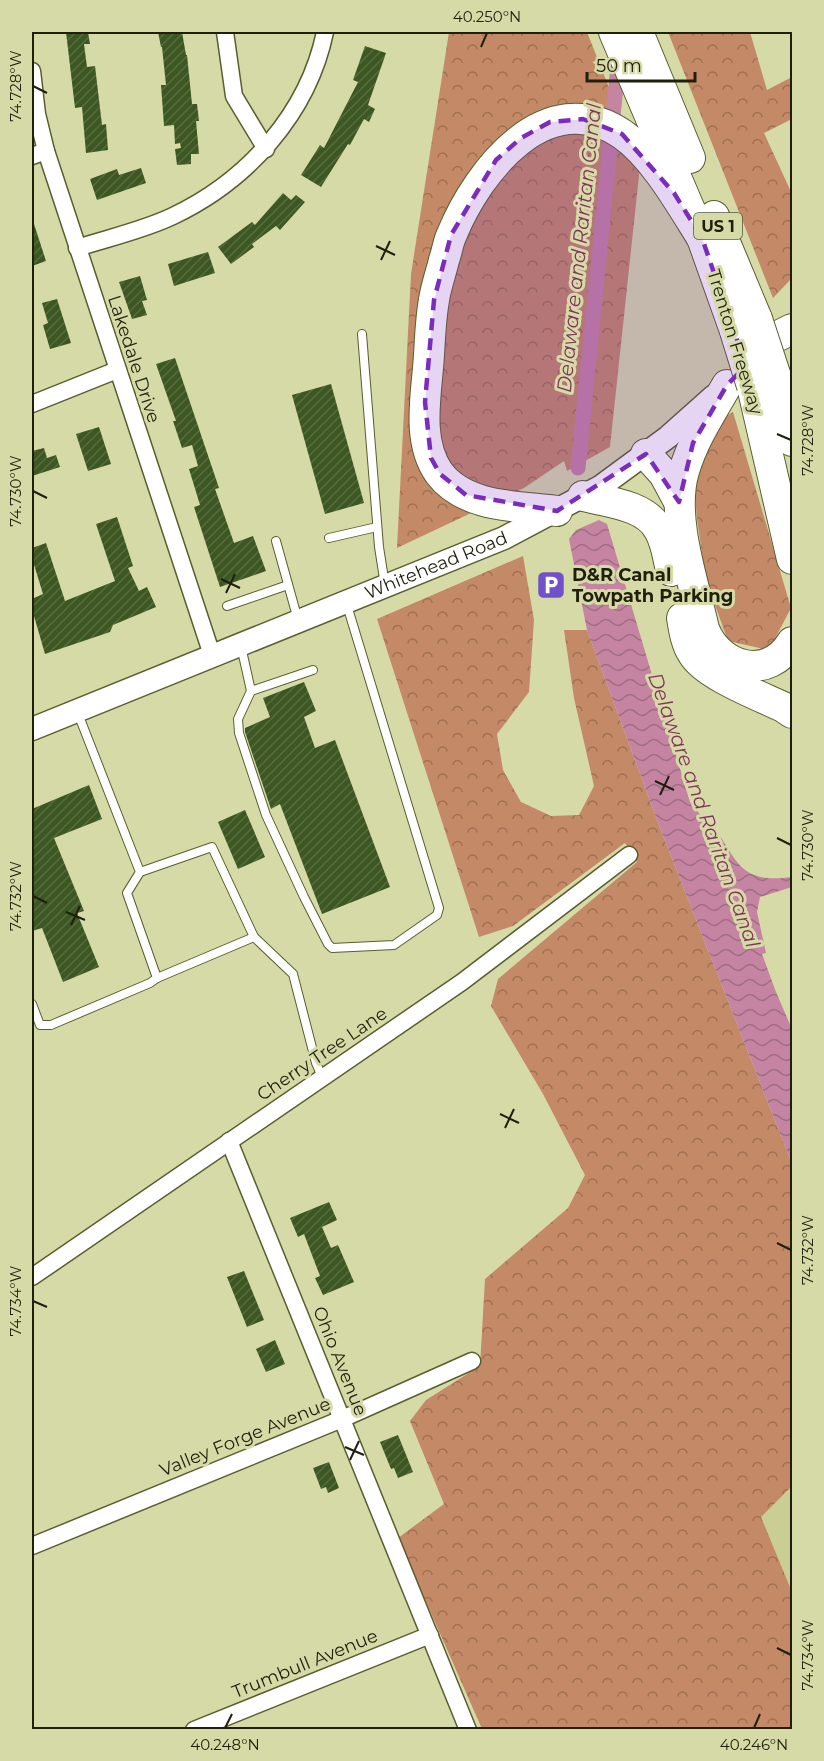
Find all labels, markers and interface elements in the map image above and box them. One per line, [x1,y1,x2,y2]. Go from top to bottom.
text: 40.250°N [453,7,521,26]
scale bar [587,45,695,83]
text: 74.728°W [6,50,25,122]
text: 50 m [596,55,642,77]
water label: Delaware and Raritan Canal [552,102,606,394]
road number: US 1 [694,213,742,239]
street label: Trenton Freeway [702,267,768,417]
street label: Lakedale Drive [103,292,165,426]
text: 74.728°W [798,404,817,476]
text: 74.730°W [6,455,25,527]
street label: Whitehead Road [362,527,511,604]
place label: D&R Canal Towpath Parking [572,564,733,607]
parking icon: D&R Canal Towpath Parking [535,569,567,601]
water label: Delaware and Raritan Canal [643,669,765,951]
text: 74.730°W [798,809,817,881]
text: 74.732°W [6,861,25,931]
street label: Cherry Tree Lane [253,1002,391,1106]
text: 74.732°W [798,1215,817,1285]
text: 74.734°W [6,1265,25,1337]
street label: Ohio Avenue [308,1303,372,1419]
street label: Valley Forge Avenue [156,1393,334,1481]
text: 74.734°W [798,1619,817,1691]
street label: Trumbull Avenue [229,1625,381,1703]
text: 40.248°N [190,1735,260,1754]
text: 40.246°N [720,1735,788,1754]

